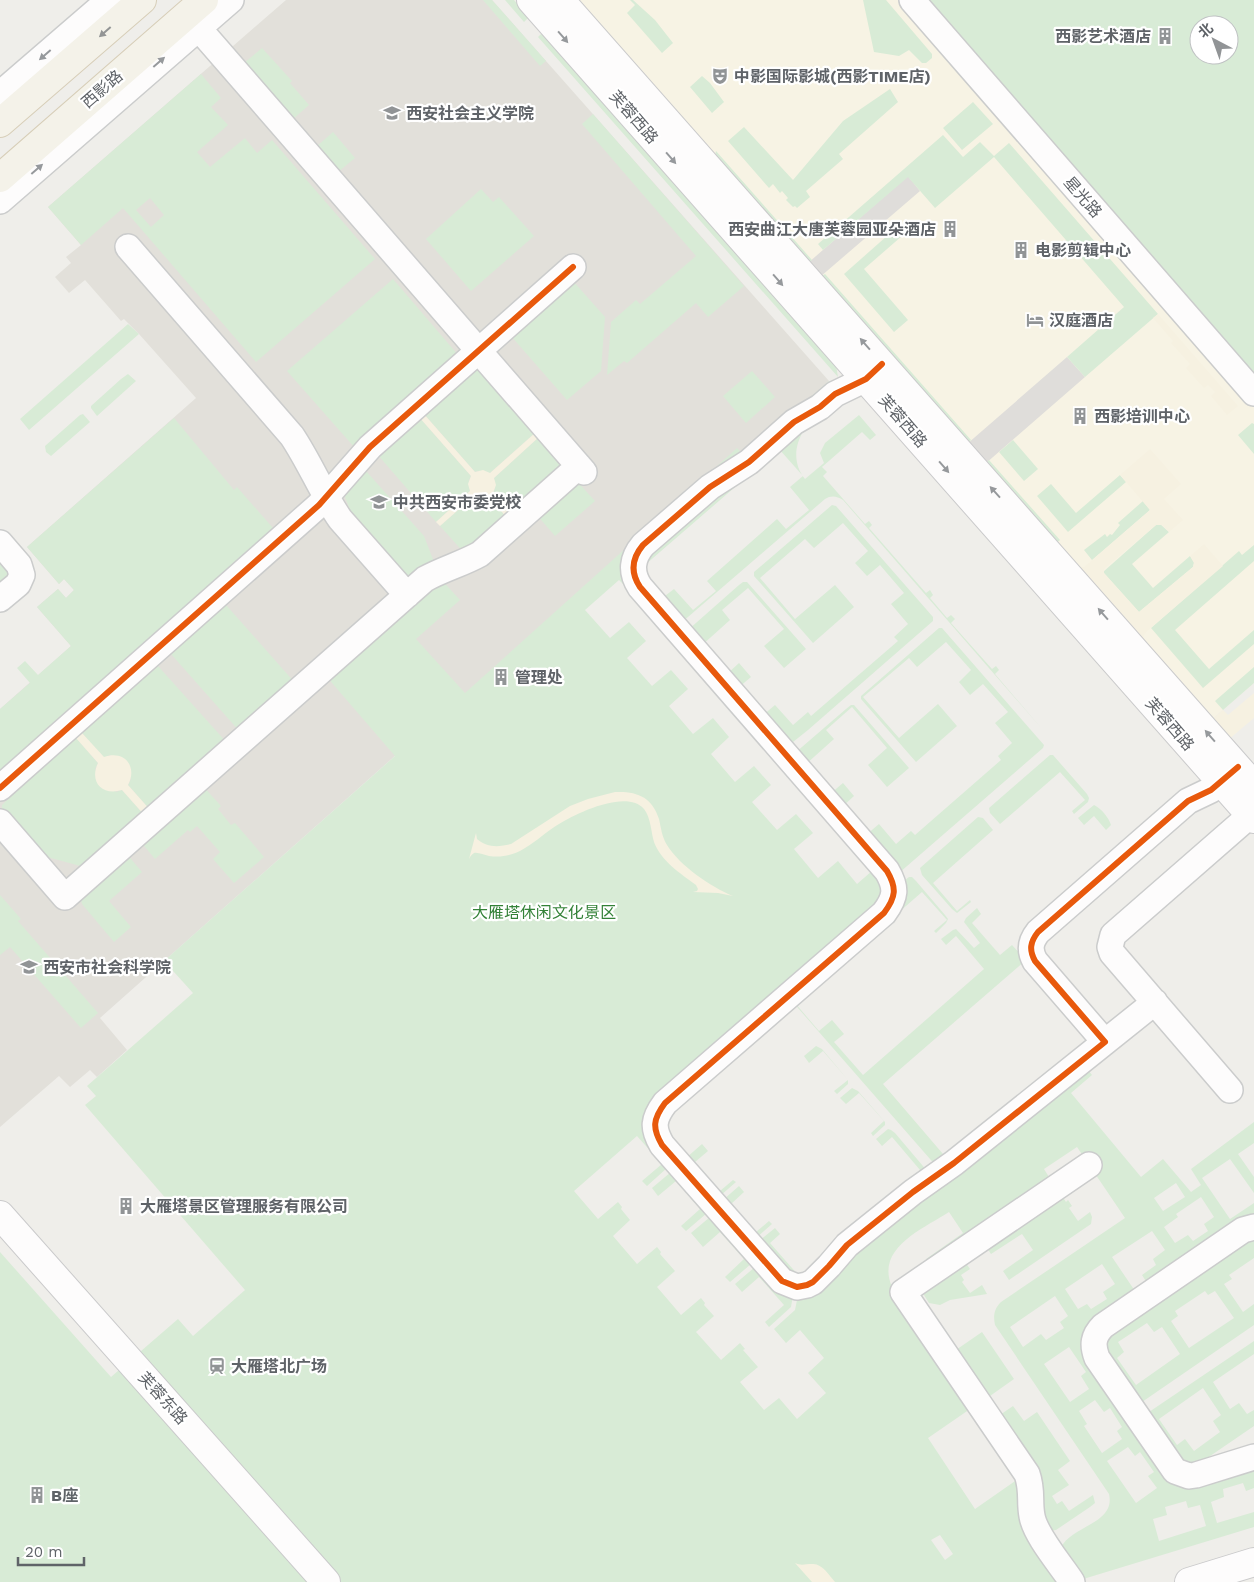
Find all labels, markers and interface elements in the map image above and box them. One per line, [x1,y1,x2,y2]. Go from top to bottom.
north arrow [1189,15,1239,65]
text: 北 [1195,20,1216,41]
one-way arrow [100,26,112,38]
building icon: 西影艺术酒店 [1155,26,1175,46]
place label: 西影艺术酒店 [1055,27,1151,46]
one-way arrow [557,30,569,42]
one-way arrow [40,49,52,61]
one-way arrow [153,56,165,68]
street label: 西影路 [78,66,126,112]
theatre icon: 中影国际影城(西影TIME店) [710,66,730,86]
place label: 中影国际影城(西影TIME店) [734,67,931,86]
street label: 芙蓉西路 [606,87,662,147]
school or university icon: 西安社会主义学院 [382,103,402,123]
place label: 西安社会主义学院 [406,104,534,123]
one-way arrow [665,152,676,165]
one-way arrow [30,163,42,175]
street label: 星光路 [1060,173,1106,221]
building icon: 西安曲江大唐芙蓉园亚朵酒店 [940,219,960,239]
place label: 西安曲江大唐芙蓉园亚朵酒店 [728,220,936,239]
building icon: 电影剪辑中心 [1011,240,1031,260]
place label: 电影剪辑中心 [1035,241,1131,260]
one-way arrow [772,273,784,285]
hotel icon: 汉庭酒店 [1025,310,1045,330]
place label: 汉庭酒店 [1049,311,1113,330]
one-way arrow [859,338,870,351]
street label: 芙蓉西路 [875,391,931,451]
building icon: 西影培训中心 [1070,406,1090,426]
place label: 西影培训中心 [1094,407,1190,426]
one-way arrow [938,461,950,473]
one-way arrow [990,486,1001,499]
school or university icon: 中共西安市委党校 [369,492,389,512]
place label: 中共西安市委党校 [393,493,522,512]
one-way arrow [1097,609,1109,621]
building icon: 管理处 [491,667,511,687]
place label: 管理处 [515,668,563,687]
street label: 芙蓉西路 [1142,694,1198,754]
one-way arrow [1204,731,1216,743]
park label: 大雁塔休闲文化景区 [472,903,616,922]
school or university icon: 西安市社会科学院 [19,957,39,977]
place label: 西安市社会科学院 [43,958,171,977]
building icon: 大雁塔景区管理服务有限公司 [116,1196,136,1216]
place label: 大雁塔景区管理服务有限公司 [140,1197,348,1216]
station icon: 大雁塔北广场 [207,1356,227,1376]
place label: 大雁塔北广场 [231,1357,327,1376]
street label: 芙蓉东路 [135,1368,191,1428]
building icon: B座 [27,1485,47,1505]
place label: B座 [51,1486,78,1505]
scale bar [18,1534,84,1566]
text: 20 m [25,1543,63,1561]

